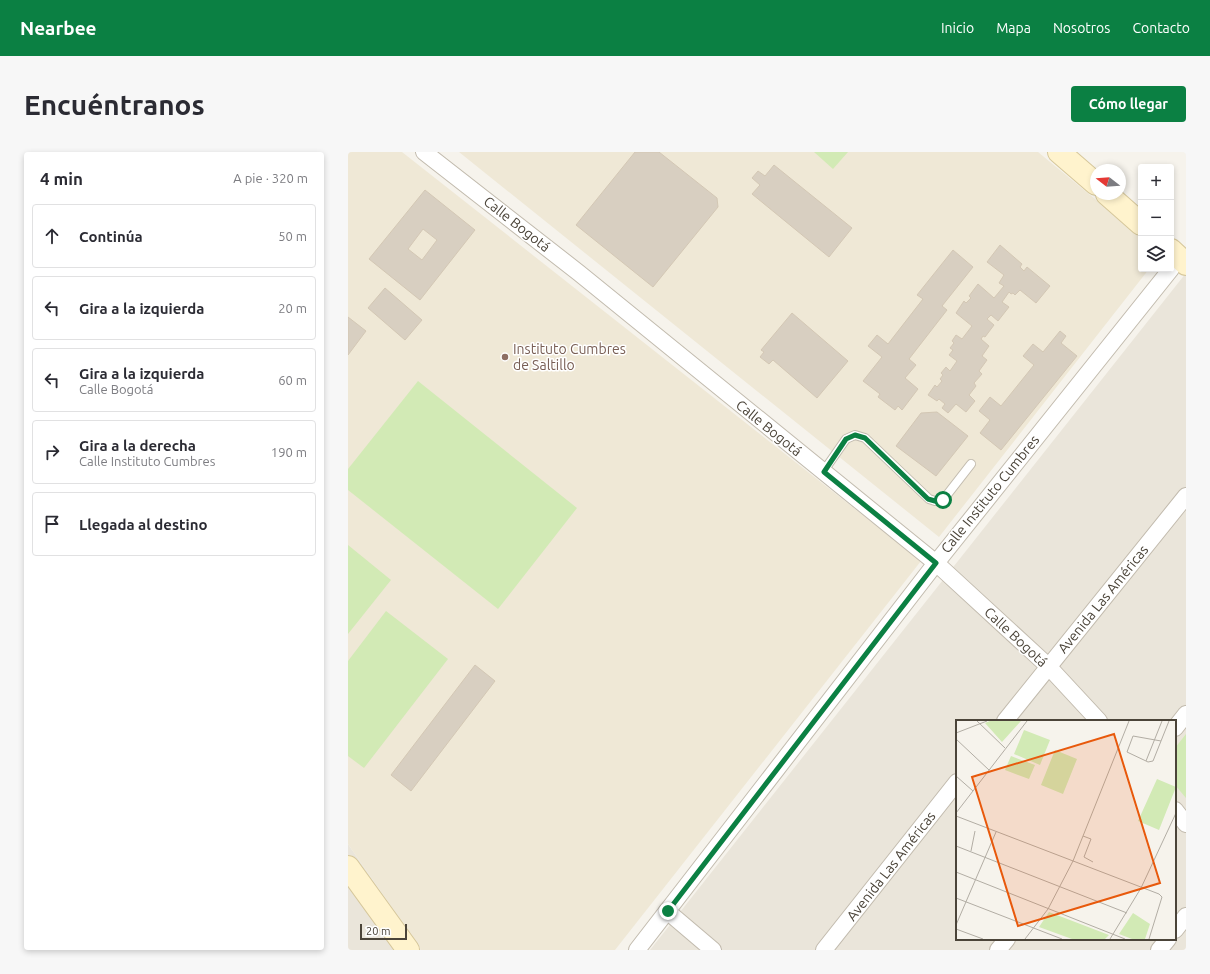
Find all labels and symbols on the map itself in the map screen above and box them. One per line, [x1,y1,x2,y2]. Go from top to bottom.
north arrow [1090,164,1126,200]
street label: Calle Bogotá [481,193,553,255]
place label: Instituto Cumbres de Saltillo [513,341,626,373]
marker: Instituto Cumbres de Saltillo [500,352,510,362]
street label: Calle Bogotá [733,397,805,459]
street label: Calle Instituto Cumbres [938,432,1042,556]
route start [934,491,952,509]
street label: Avenida Las Américas [1054,542,1152,656]
street label: Calle Bogotá [981,604,1051,670]
inset map [956,720,1176,940]
street label: Avenida Las Américas [843,808,939,924]
route end [659,902,677,920]
scale bar [360,922,407,941]

